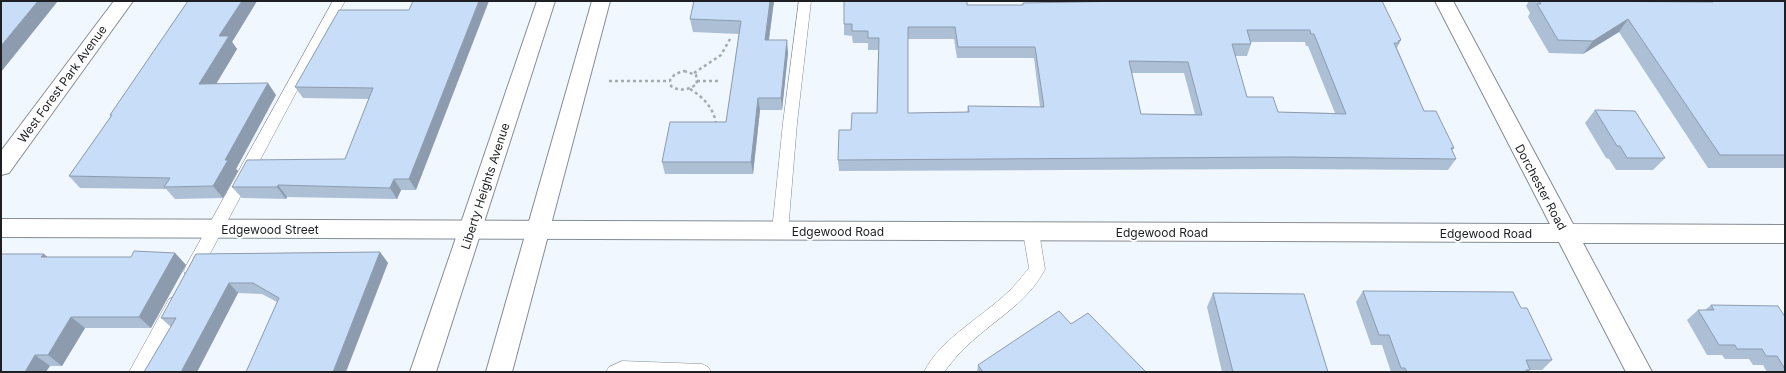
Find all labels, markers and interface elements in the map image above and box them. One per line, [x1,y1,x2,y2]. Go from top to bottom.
street label: West Forest Park Avenue [14,22,110,146]
street label: Liberty Heights Avenue [457,121,513,251]
street label: Dorchester Road [1512,141,1570,233]
street label: Edgewood Street [221,222,319,237]
street label: Edgewood Road [792,224,884,239]
street label: Edgewood Road [1116,225,1208,240]
street label: Edgewood Road [1440,226,1532,241]

